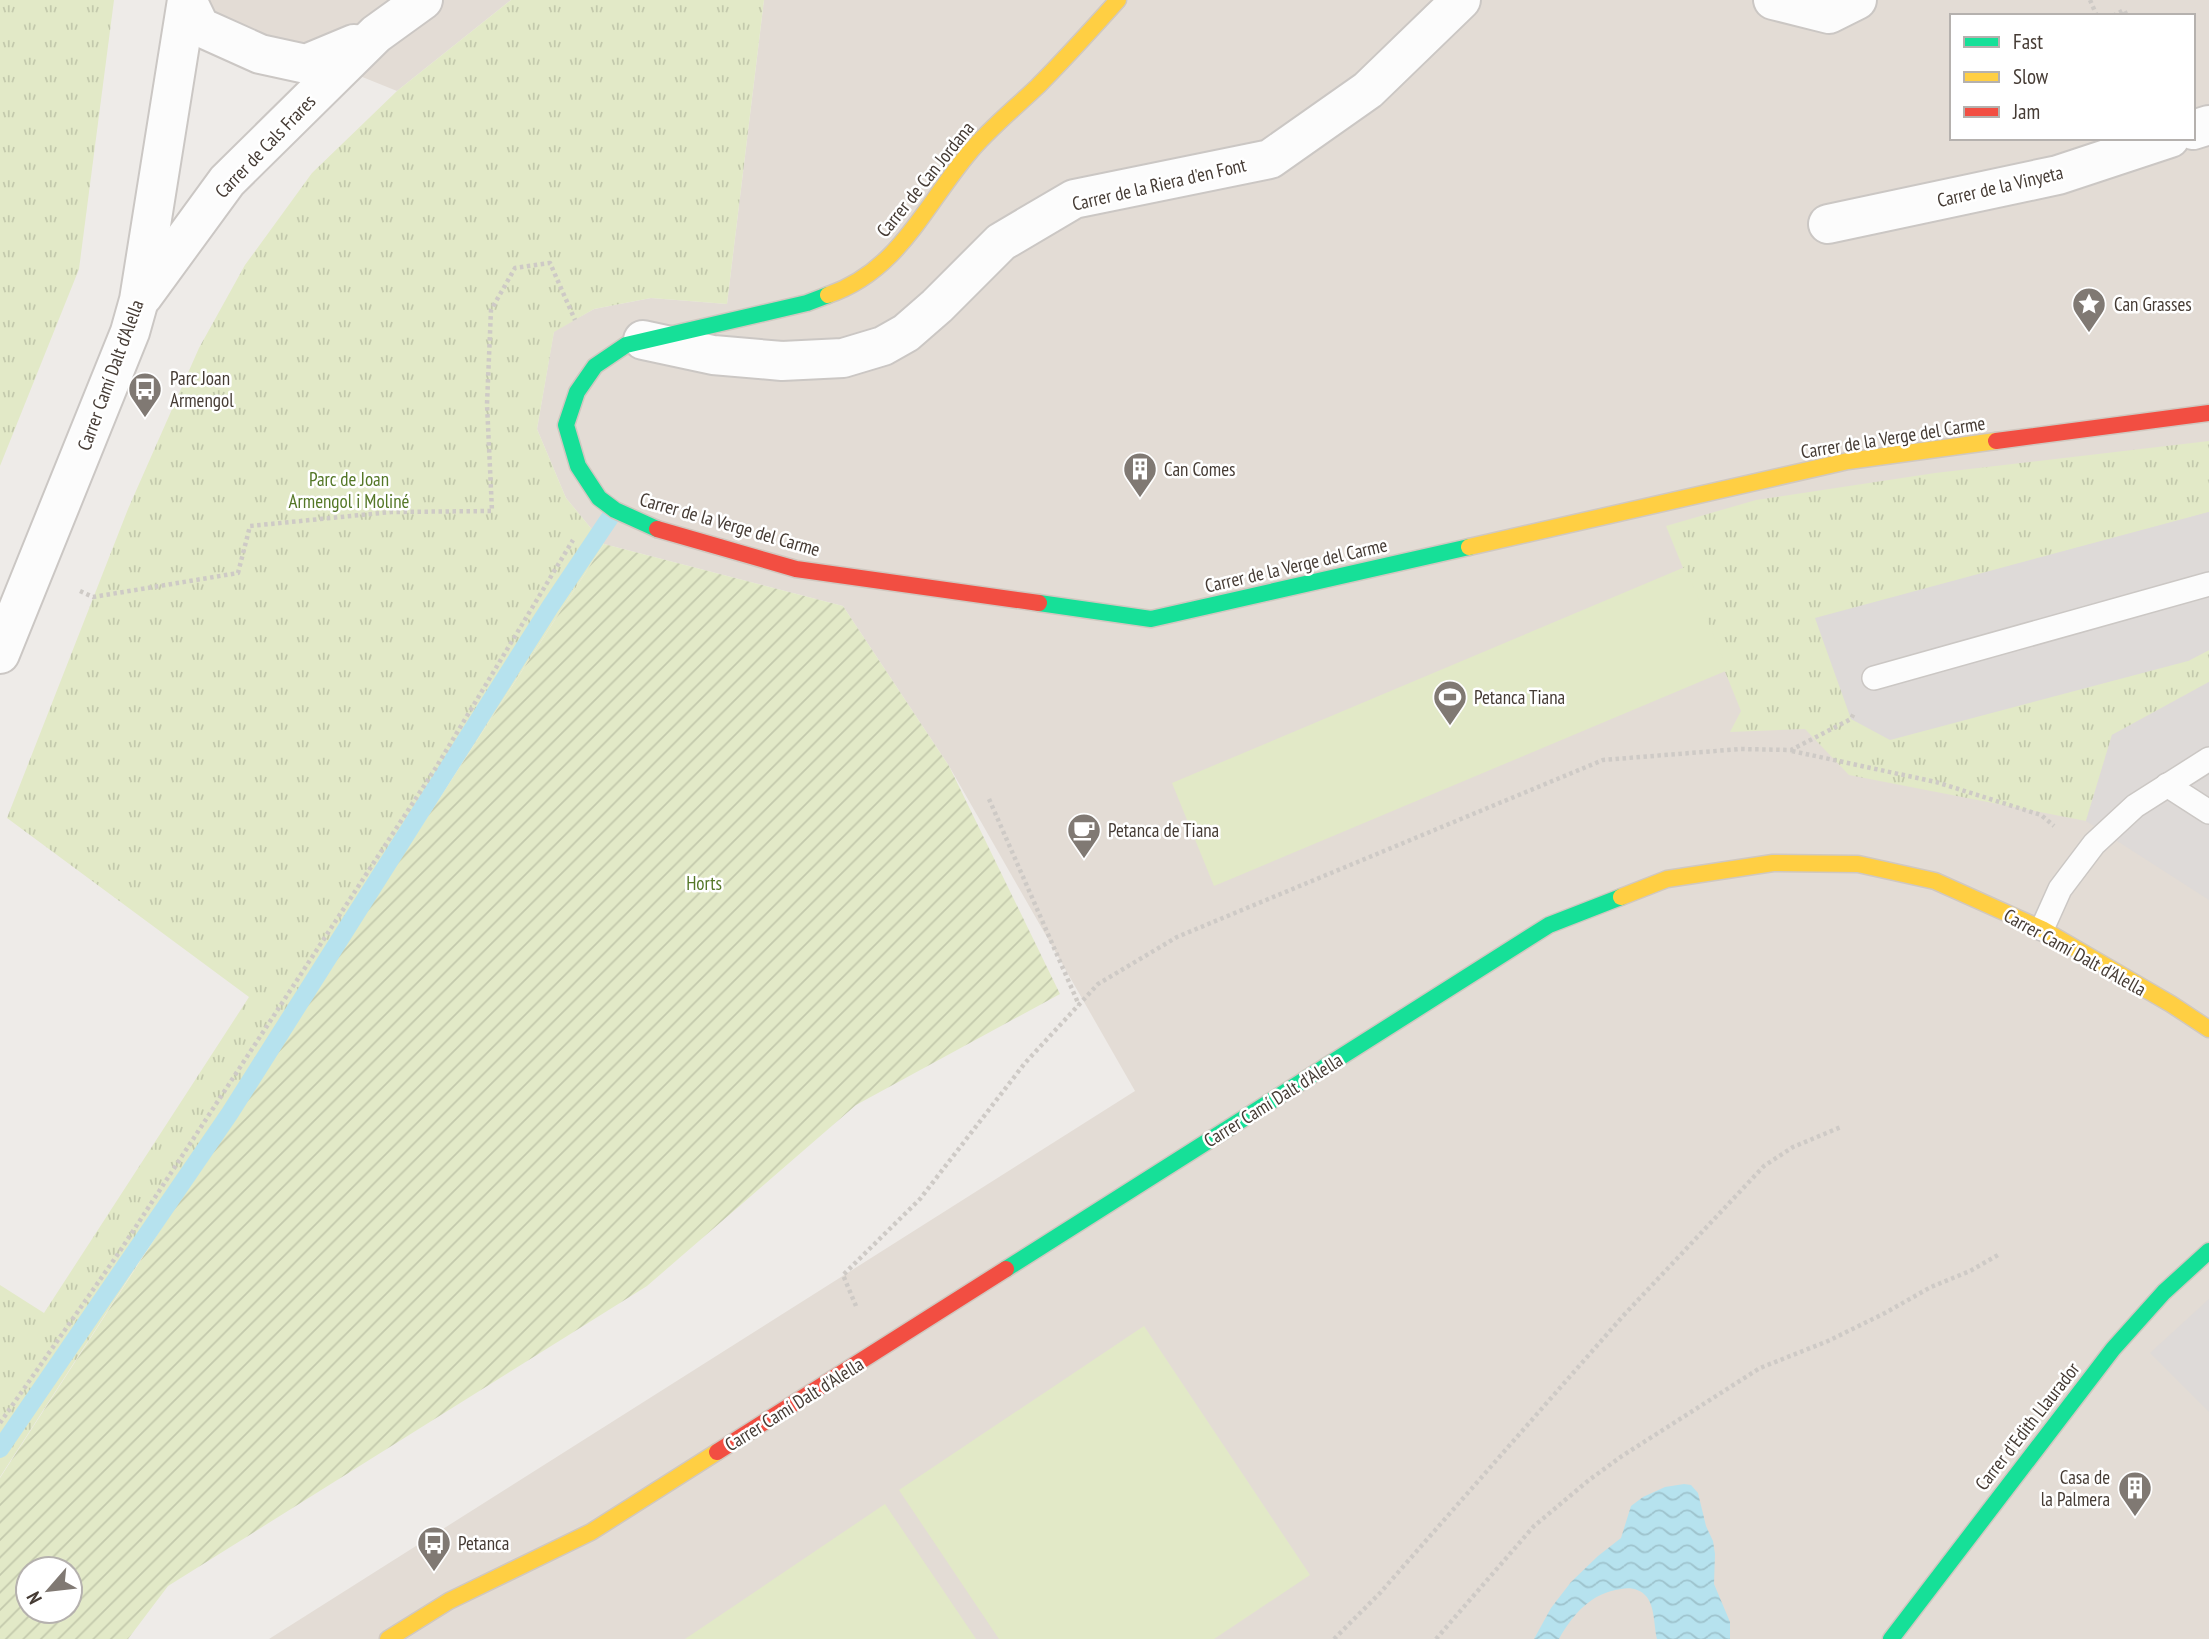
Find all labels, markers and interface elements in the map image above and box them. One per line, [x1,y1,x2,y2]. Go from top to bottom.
legend [1950,14,2195,140]
text: Fast [2013,28,2043,55]
text: Slow [2013,63,2049,90]
street label: Carrer de Cals Frares [210,89,320,203]
text: Jam [2012,98,2040,125]
street label: Carrer de Can Jordana [871,116,979,242]
street label: Carrer de la Riera d'en Font [1070,152,1249,216]
street label: Carrer de la Vinyeta [1935,160,2065,212]
place icon: Can Grasses [2070,285,2108,334]
place label: Can Grasses [2114,292,2192,316]
street label: Carrer Camí Dalt d'Alella [72,296,148,454]
place label: Parc Joan Armengol [170,366,234,412]
bus stop icon: Parc Joan Armengol [126,370,164,419]
street label: Carrer de la Verge del Carme [1799,411,1987,463]
building icon: Can Comes [1121,450,1159,499]
place label: Can Comes [1164,457,1235,481]
park label: Parc de Joan Armengol i Moliné [289,467,410,513]
street label: Carrer de la Verge del Carme [637,487,823,561]
street label: Carrer de la Verge del Carme [1203,532,1390,598]
sports icon: Petanca Tiana [1431,678,1469,727]
place label: Petanca Tiana [1474,685,1565,709]
cafe icon: Petanca de Tiana [1065,811,1103,860]
place label: Petanca de Tiana [1108,818,1219,842]
park label: Horts [686,871,722,895]
street label: Carrer Camí Dalt d'Alella [2000,903,2150,1001]
street label: Carrer Camí Dalt d'Alella [1199,1048,1347,1152]
street label: Carrer Camí Dalt d'Alella [720,1352,868,1456]
street label: Carrer d'Edith Llaurador [1970,1357,2085,1495]
place label: Casa de la Palmera [2041,1465,2110,1511]
building icon: Casa de la Palmera [2116,1469,2154,1518]
bus stop icon: Petanca [415,1524,453,1573]
place label: Petanca [458,1531,509,1555]
north arrow [14,1555,84,1625]
text: N [21,1588,47,1608]

